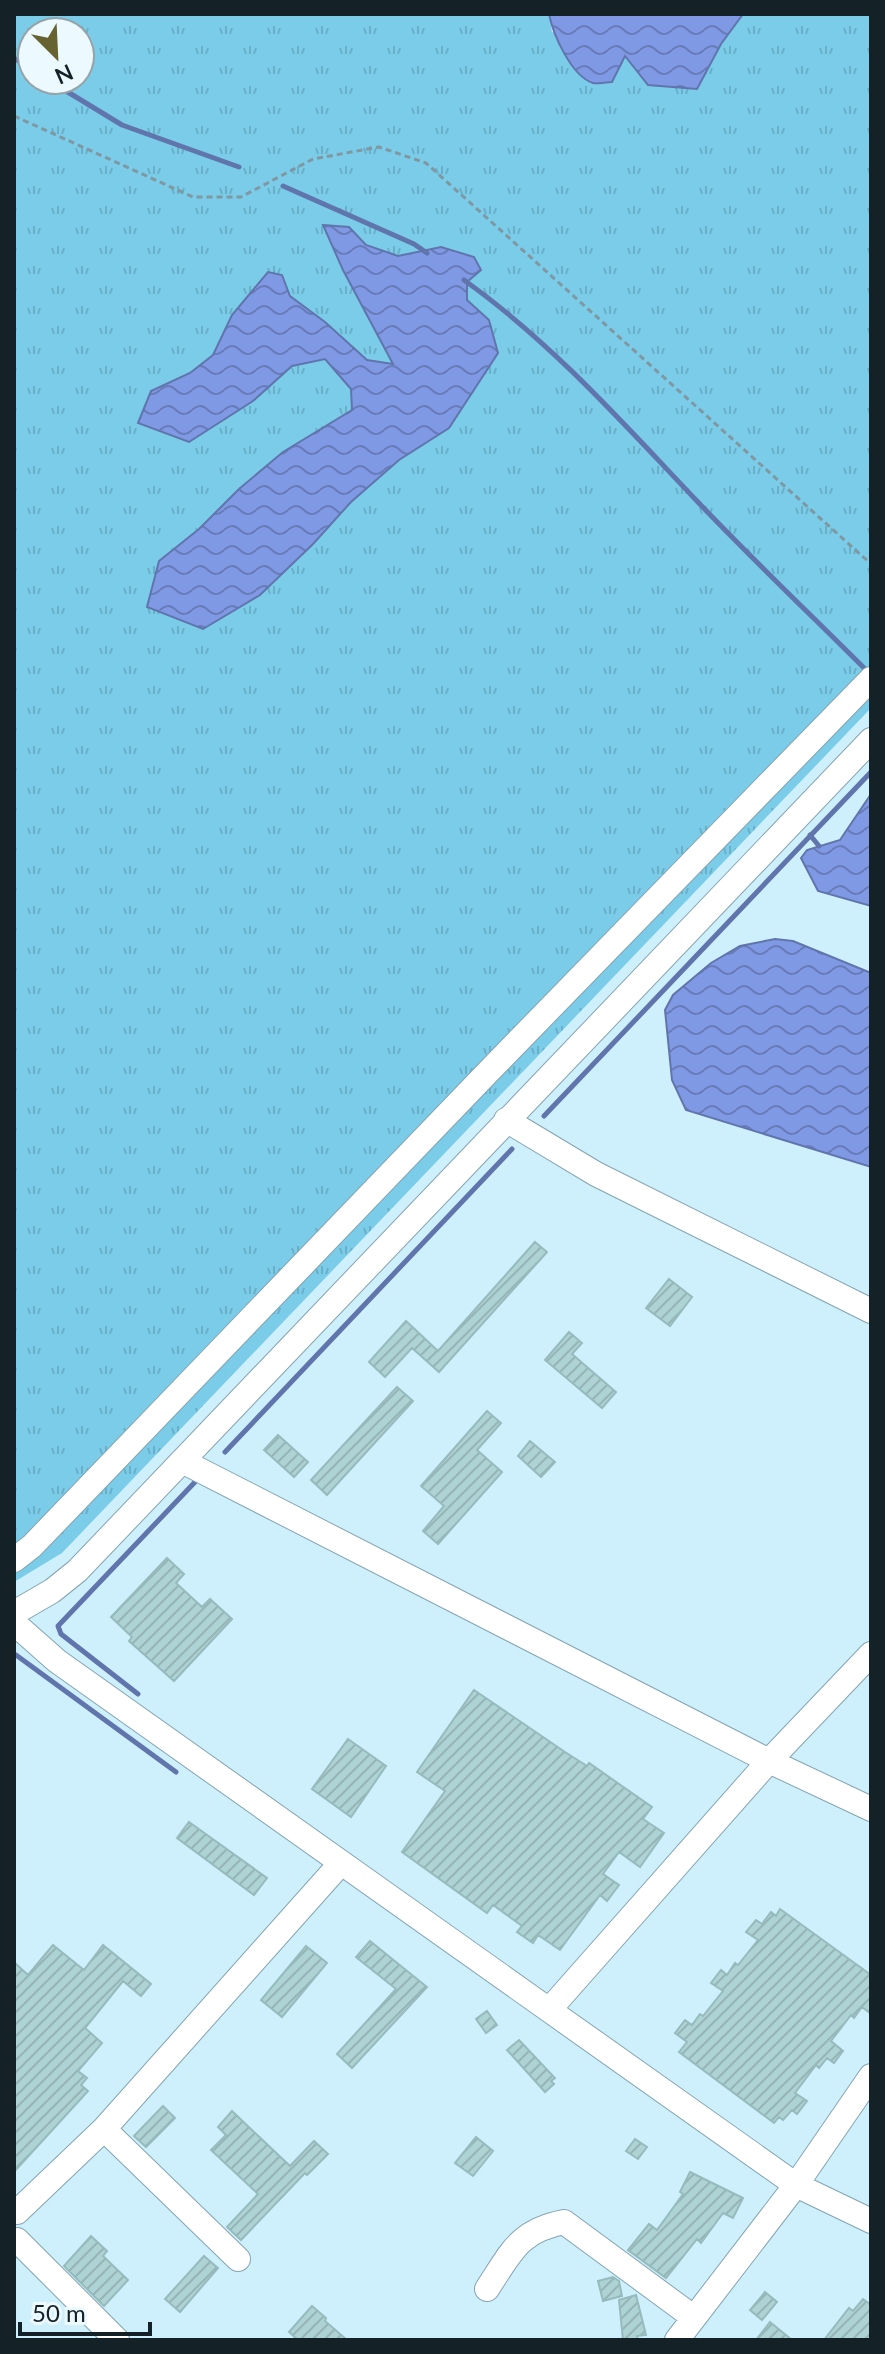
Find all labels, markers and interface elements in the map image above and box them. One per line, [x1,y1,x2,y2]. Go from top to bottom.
north arrow [16,16,96,96]
text: N [51,59,78,91]
scale bar [20,2286,150,2336]
text: 50 m [32,2298,86,2327]

